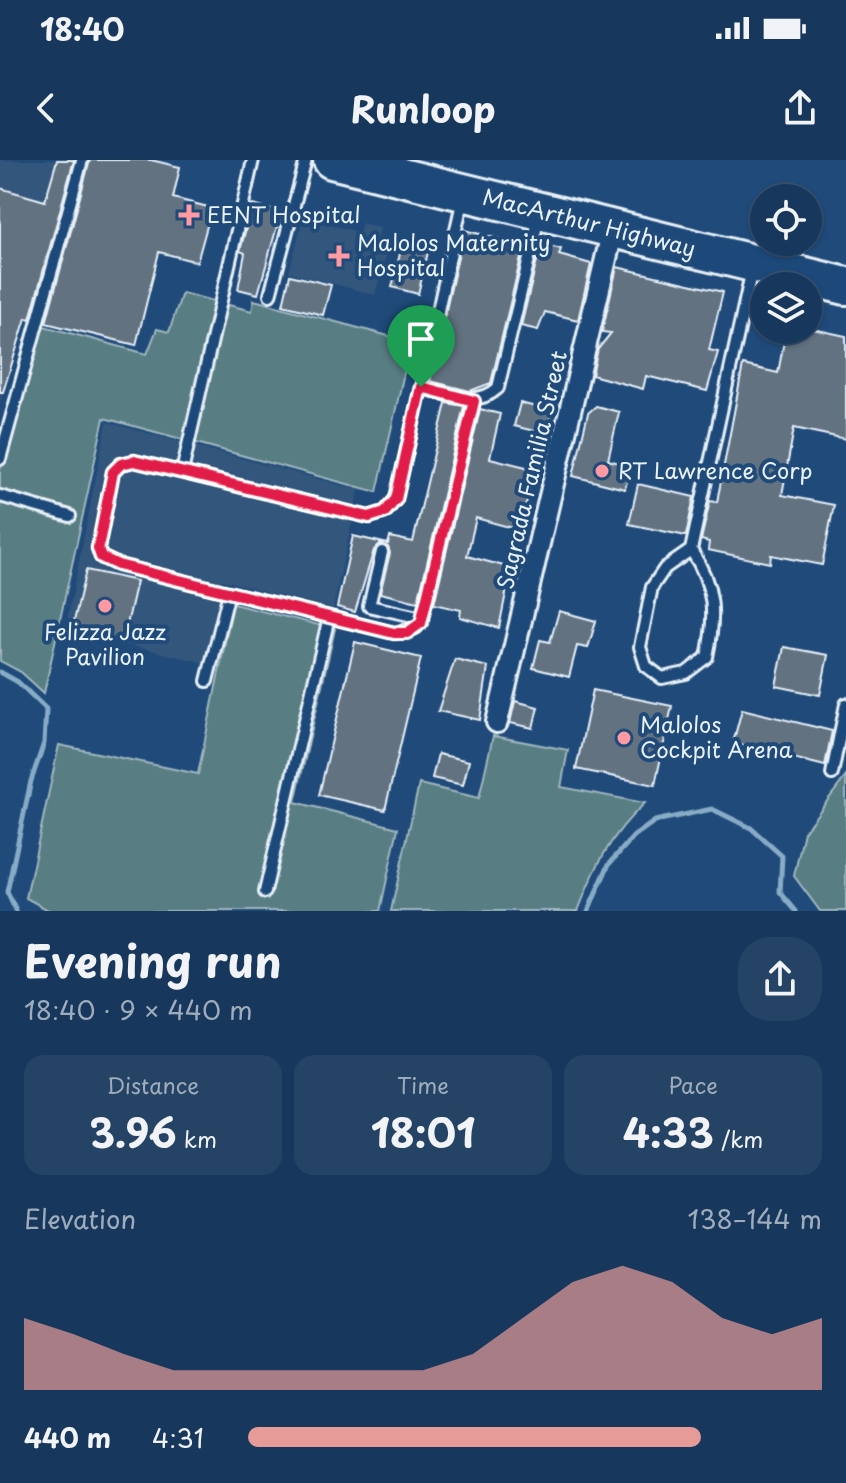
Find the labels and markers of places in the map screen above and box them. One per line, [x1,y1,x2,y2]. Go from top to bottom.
place label: EENT Hospital [207,197,361,230]
marker: EENT Hospital [178,204,200,226]
place label: Malolos Maternity Hospital [357,225,551,283]
marker: Malolos Maternity Hospital [328,245,350,267]
pin [387,305,455,387]
place label: RT Lawrence Corp [618,453,812,486]
marker: RT Lawrence Corp [593,462,611,480]
marker: Felizza Jazz Pavilion [96,597,114,615]
place label: Felizza Jazz Pavilion [44,614,166,672]
place label: Malolos Cockpit Arena [640,707,793,765]
marker: Malolos Cockpit Arena [615,729,633,747]

